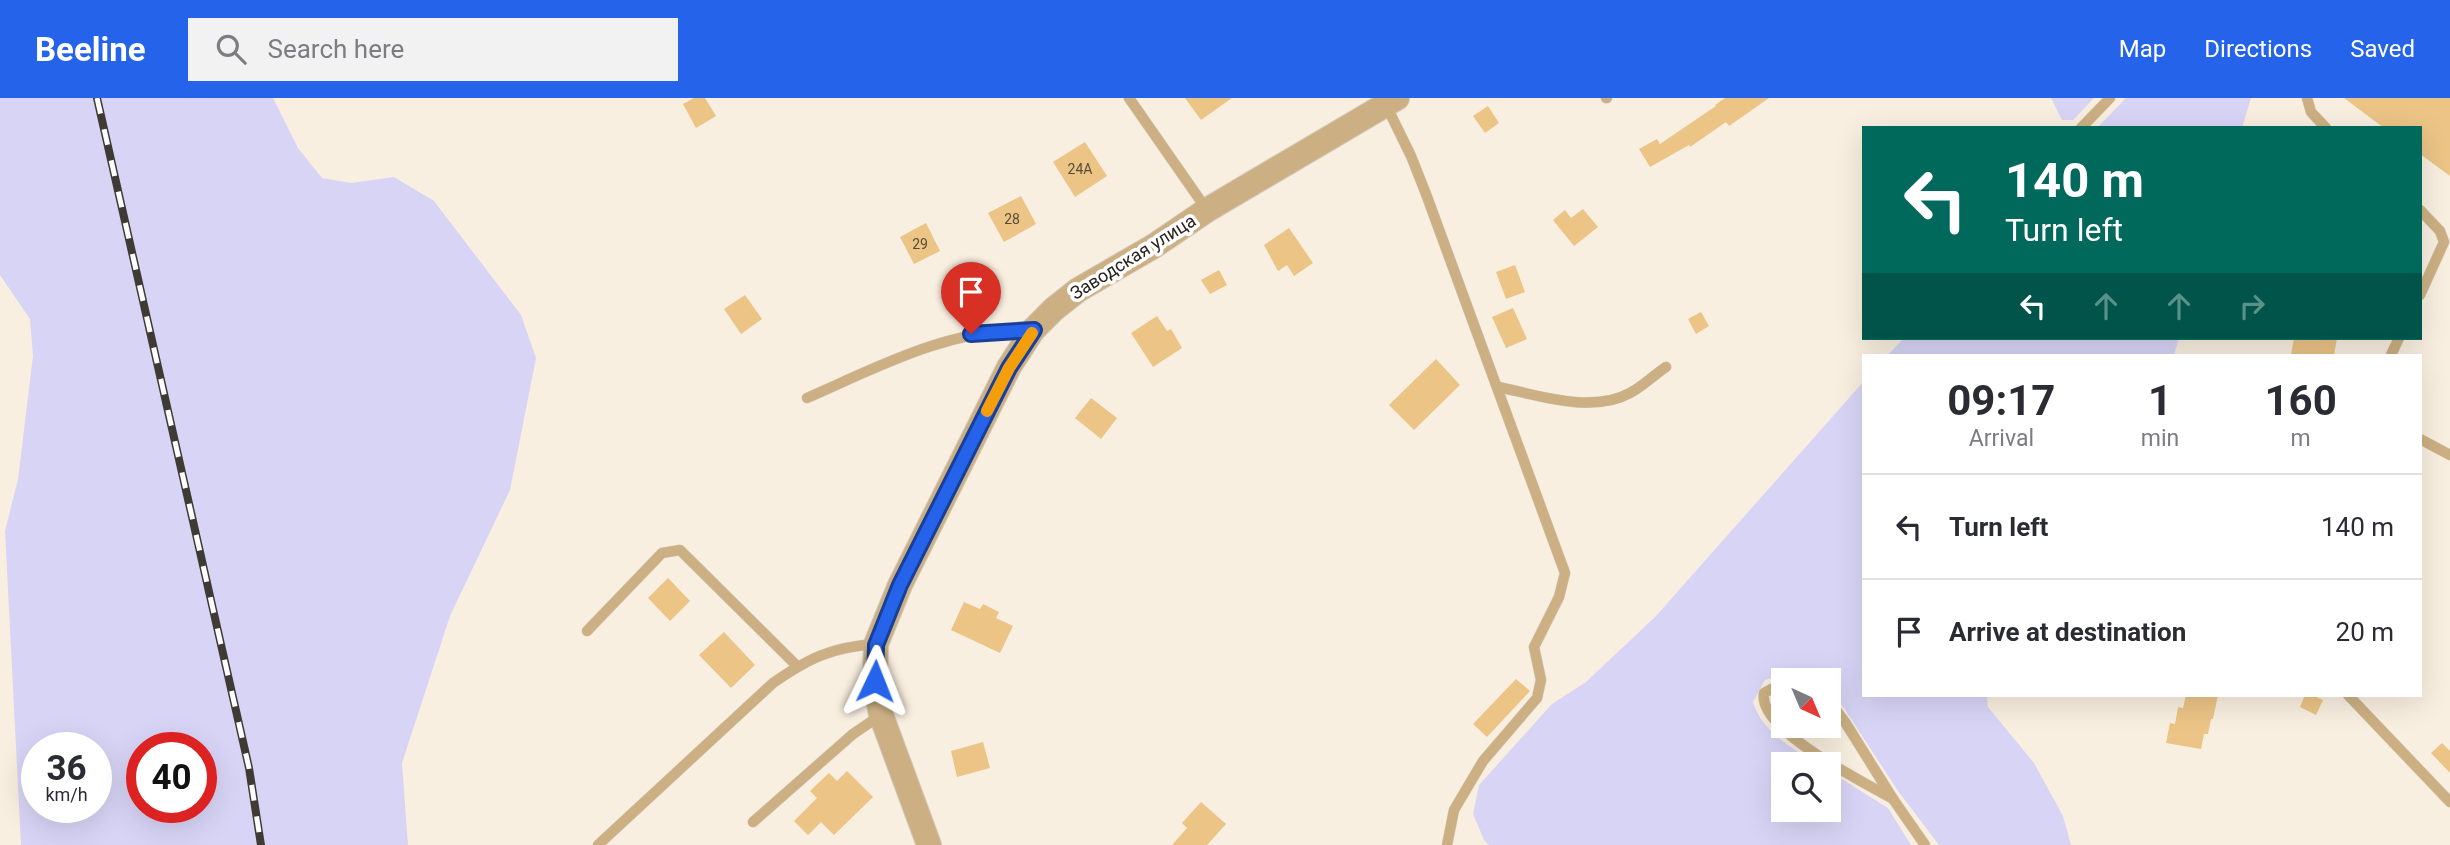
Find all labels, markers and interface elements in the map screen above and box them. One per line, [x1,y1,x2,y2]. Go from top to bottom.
search box [188,18,678,81]
text: Beeline [35,30,146,69]
icon: search [212,30,250,68]
text: Search here [268,34,404,64]
text: Map [2119,35,2166,63]
text: Directions [2204,35,2312,63]
text: Saved [2350,35,2415,63]
text: 140 m [2005,152,2144,209]
icon: left [1890,154,1981,245]
house number: 24А [1068,161,1092,177]
street label: Заводская улица [1066,210,1199,304]
house number: 28 [1004,211,1020,227]
text: Turn left [2005,211,2123,249]
house number: 29 [912,236,928,252]
pin [941,262,1001,334]
icon: arrive [952,273,990,311]
icon: left [2014,287,2052,325]
icon: ahead [2087,287,2125,325]
icon: ahead [2160,287,2198,325]
icon: right [2233,287,2271,325]
text: 09:17 [1947,376,2055,425]
text: 1 [2148,376,2172,425]
text: 160 [2264,376,2337,425]
text: Arrival [1969,425,2034,452]
text: min [2141,425,2179,452]
text: m [2291,425,2311,452]
icon: left [1890,508,1928,546]
text: Turn left [1949,512,2048,542]
text: 140 m [2321,512,2394,542]
icon: arrive [1890,613,1928,651]
text: Arrive at destination [1949,617,2186,647]
text: 20 m [2336,617,2394,647]
position arrow [838,644,912,718]
north arrow [1771,668,1841,738]
map controls [1771,668,1841,822]
speed limit sign: 40 [126,732,217,823]
text: 36 [46,748,87,789]
button: search [1771,752,1841,822]
text: km/h [45,784,88,805]

